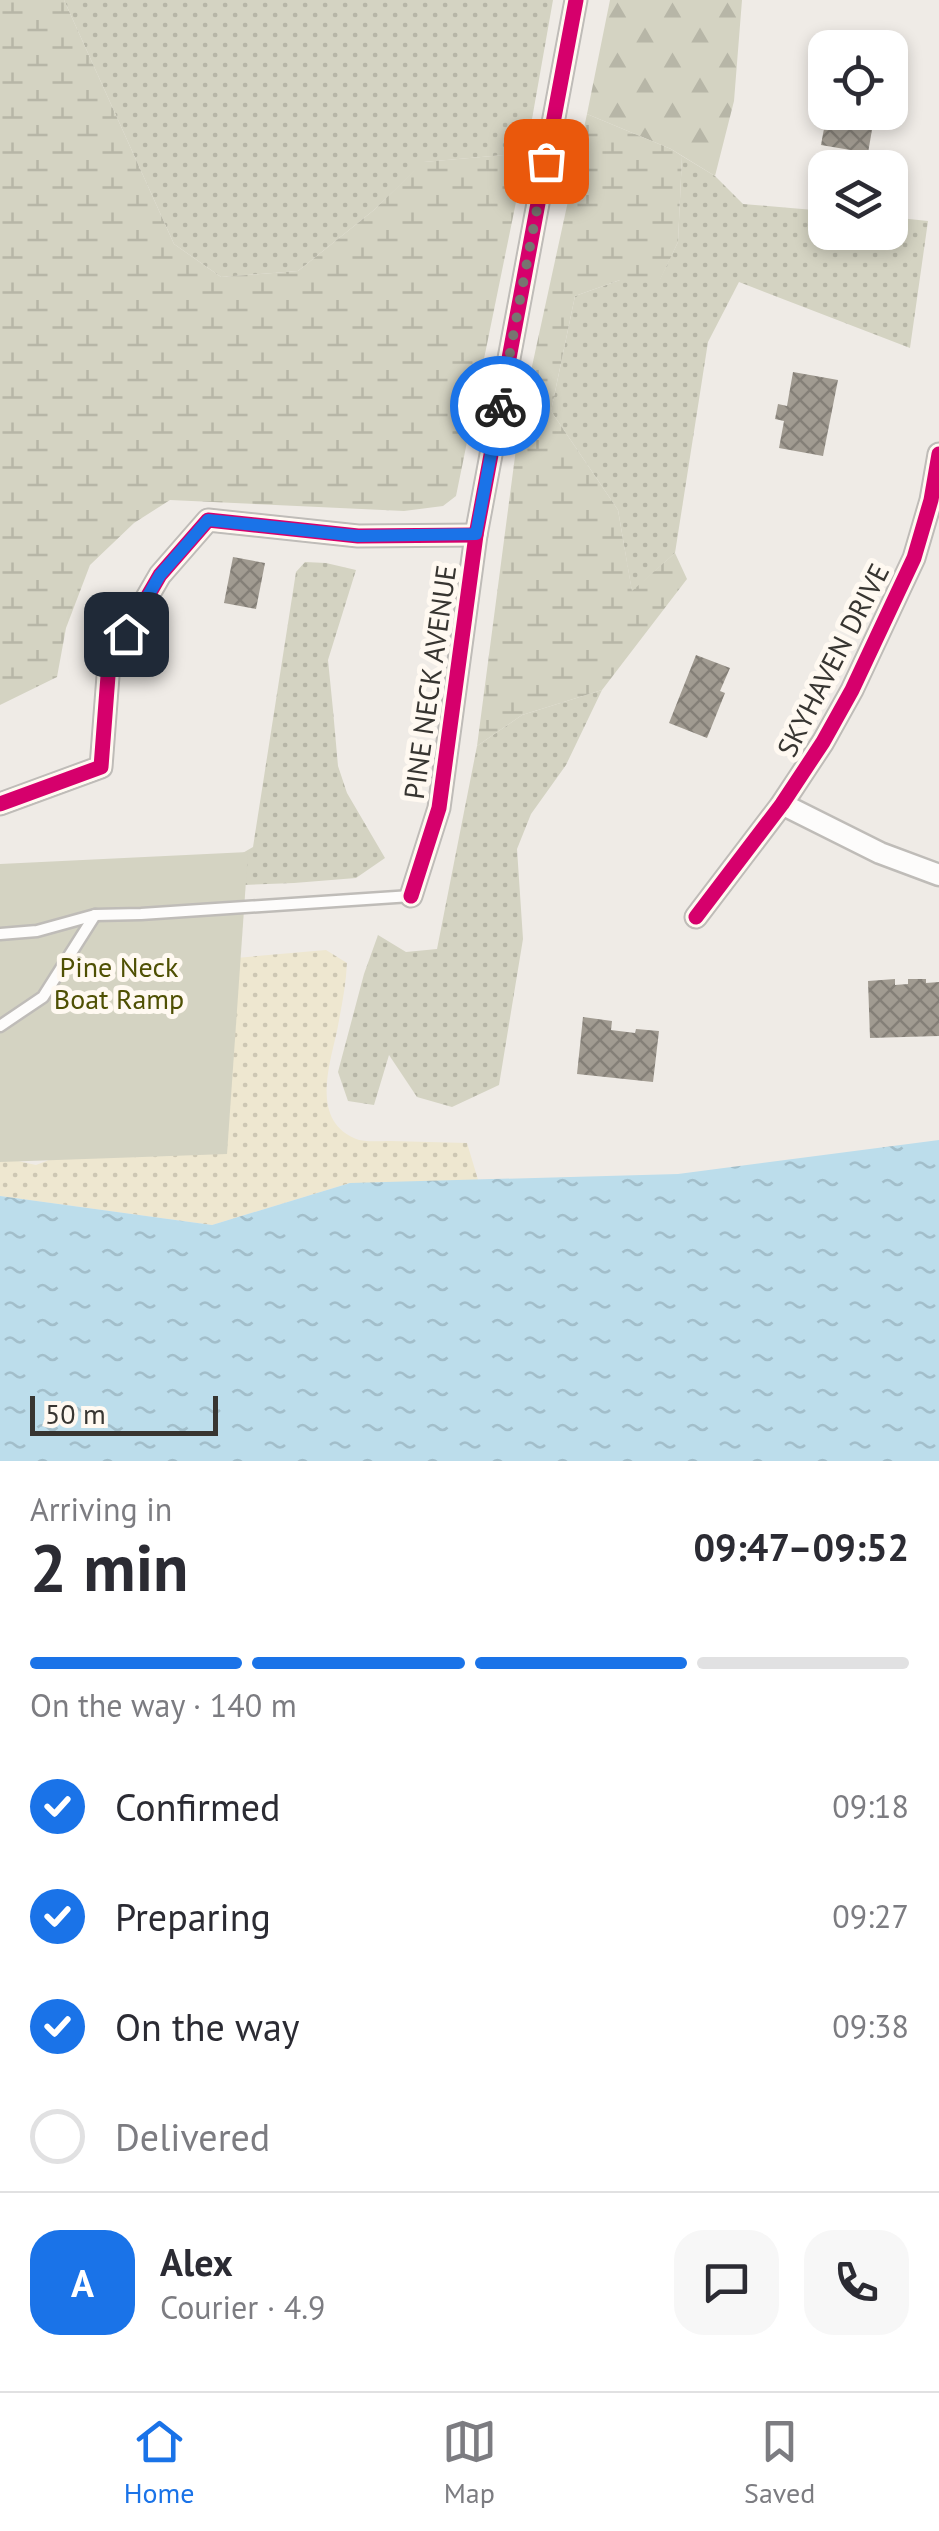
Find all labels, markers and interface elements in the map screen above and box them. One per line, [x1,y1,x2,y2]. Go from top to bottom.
map controls [808,30,908,250]
button: locate [808,30,908,130]
pin [504,119,589,204]
icon: bag [519,134,574,189]
button: layers [808,150,908,250]
courier [450,356,550,456]
icon: bike [473,379,528,434]
street label: SKYHAVEN DRIVE [768,557,897,763]
street label: PINE NECK AVENUE [395,563,464,801]
pin [84,592,169,677]
icon: home [99,607,154,662]
park label: Pine Neck Boat Ramp [54,948,184,1017]
scale bar [30,1391,218,1436]
text: 50 m [45,1395,106,1432]
text: Arriving in [30,1488,172,1530]
text: 09:47–09:52 [694,1522,909,1571]
text: 2 min [30,1525,189,1609]
text: On the way · 140 m [30,1684,297,1726]
icon: check [30,1779,85,1834]
text: Confirmed [115,1782,281,1831]
text: 09:18 [832,1785,909,1827]
icon: check [30,1889,85,1944]
text: Preparing [115,1892,271,1941]
text: 09:27 [832,1895,909,1937]
icon: check [30,1999,85,2054]
text: On the way [115,2002,300,2051]
text: 09:38 [832,2005,909,2047]
text: Delivered [115,2112,270,2161]
button: chat [674,2230,779,2335]
button: phone [804,2230,909,2335]
text: Alex [160,2237,233,2286]
text: A [71,2258,94,2307]
text: Courier · 4.9 [160,2286,326,2328]
tab: Home [124,2414,194,2511]
tab: Map [442,2414,497,2511]
tab: Saved [744,2414,815,2511]

